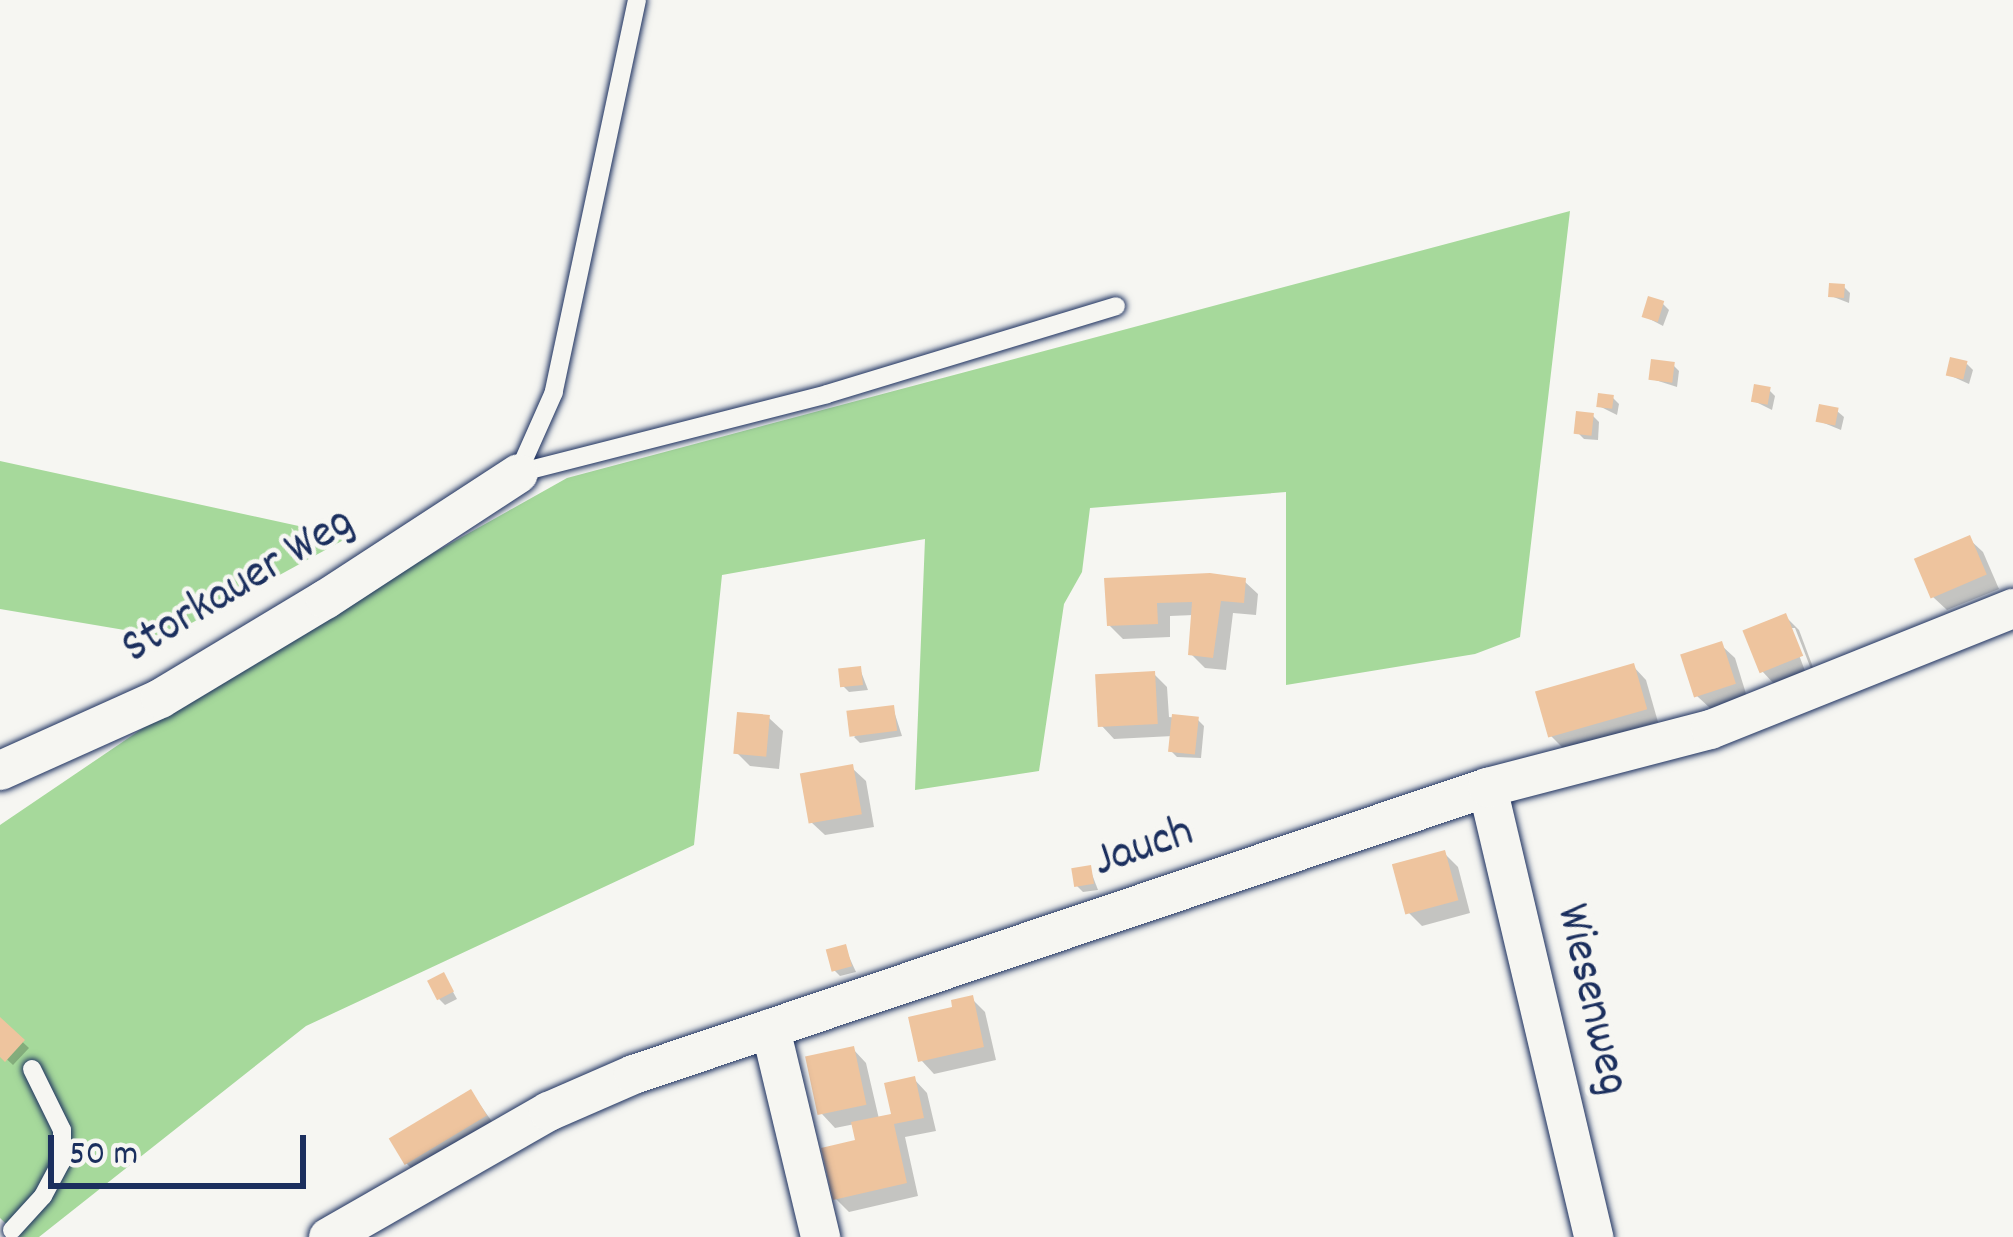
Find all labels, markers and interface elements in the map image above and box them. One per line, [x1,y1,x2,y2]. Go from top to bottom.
street label: Storkauer Weg [113,495,365,679]
street label: Jauch [1086,805,1202,893]
street label: Wiesenweg [1540,899,1640,1101]
scale bar [54,1111,312,1185]
text: 50 m [69,1130,138,1182]

